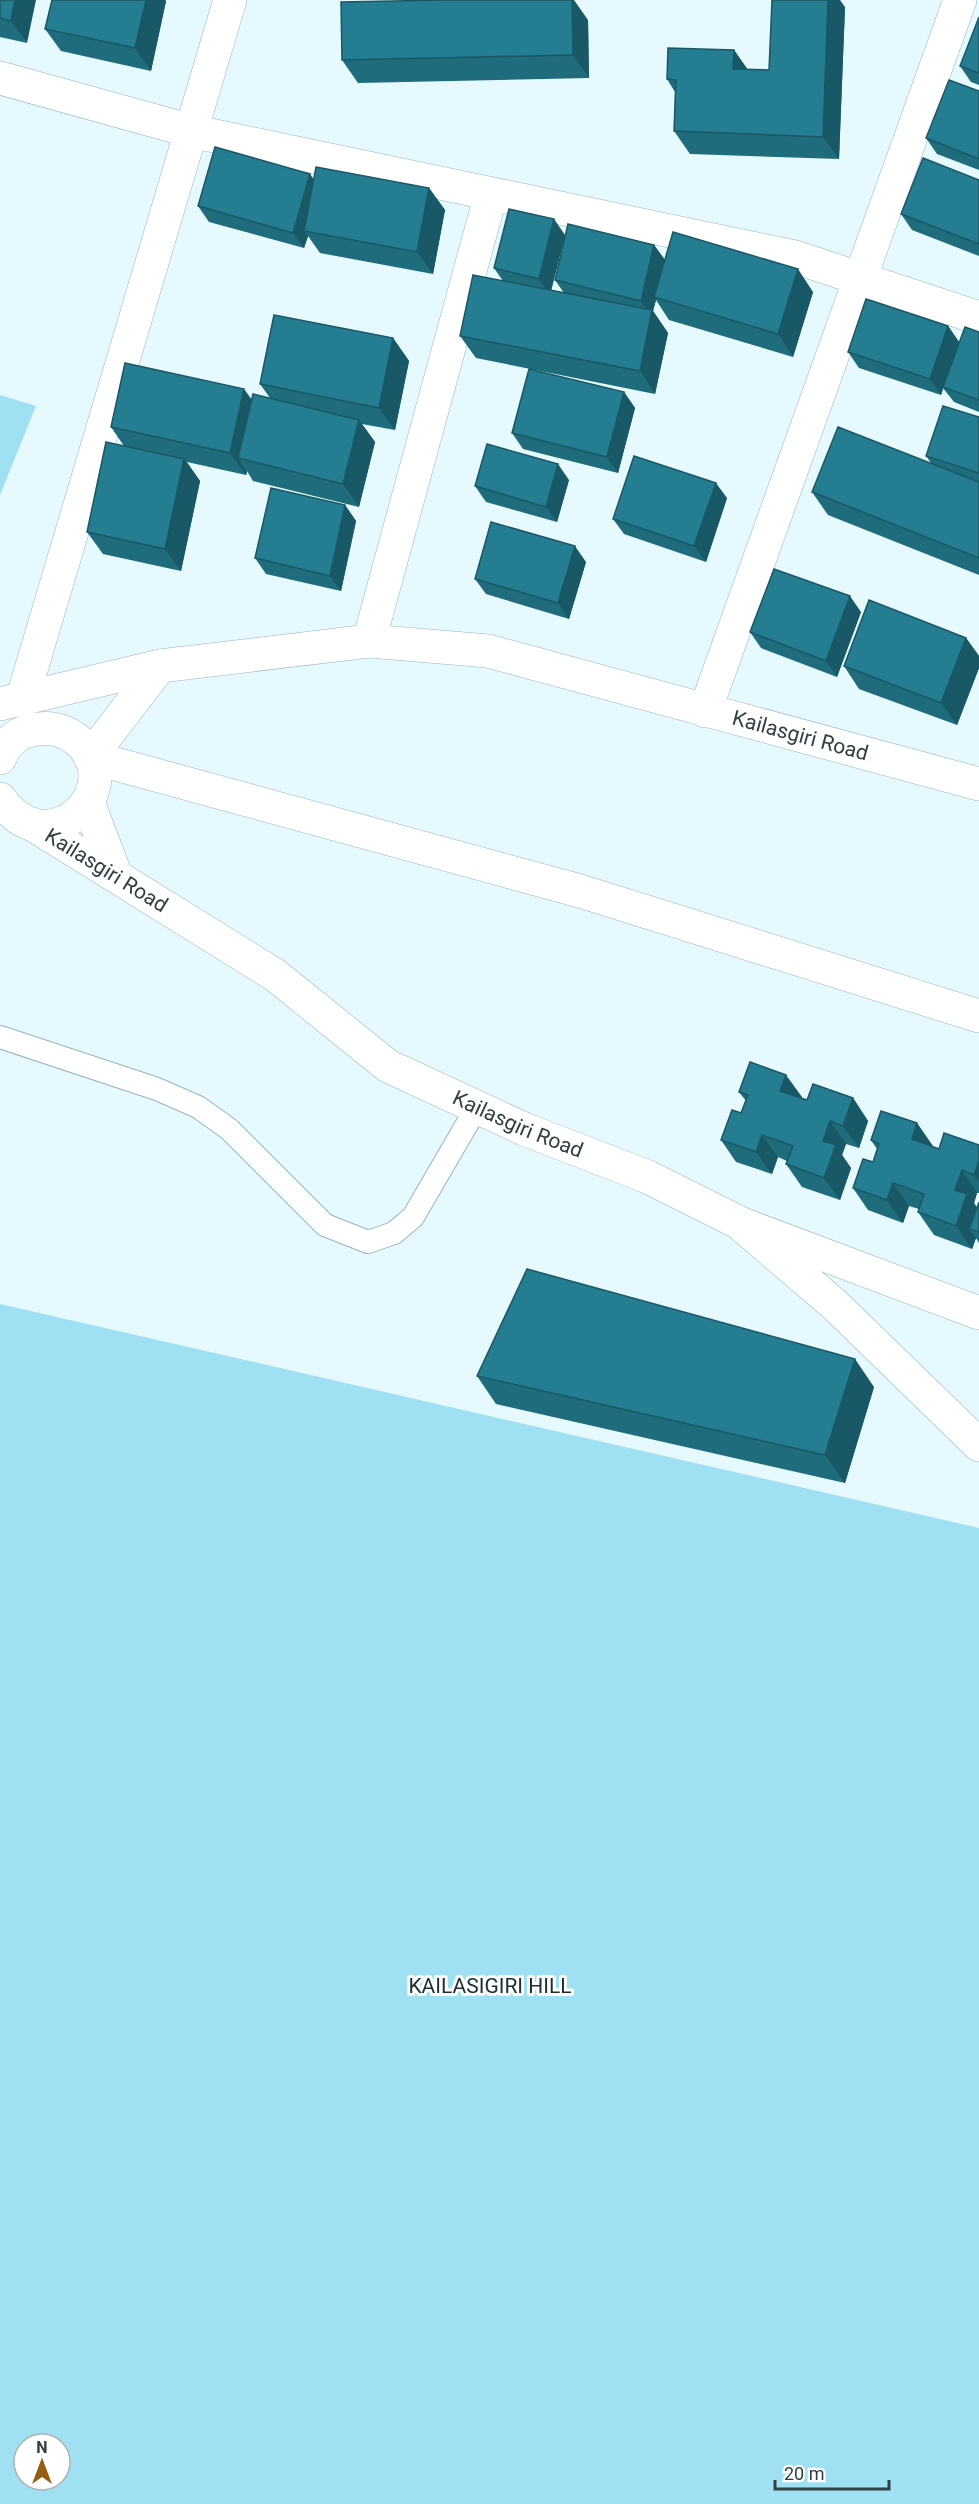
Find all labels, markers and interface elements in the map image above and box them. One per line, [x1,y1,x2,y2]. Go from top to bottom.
street label: Kailasgiri Road [730,706,871,765]
street label: Kailasgiri Road [41,823,172,917]
street label: Kailasgiri Road [449,1086,587,1163]
park label: KAILASIGIRI HILL [408,1974,572,1998]
north arrow [12,2432,72,2492]
text: N [36,2438,48,2457]
scale bar [775,2453,889,2491]
text: 20 m [784,2463,824,2484]

